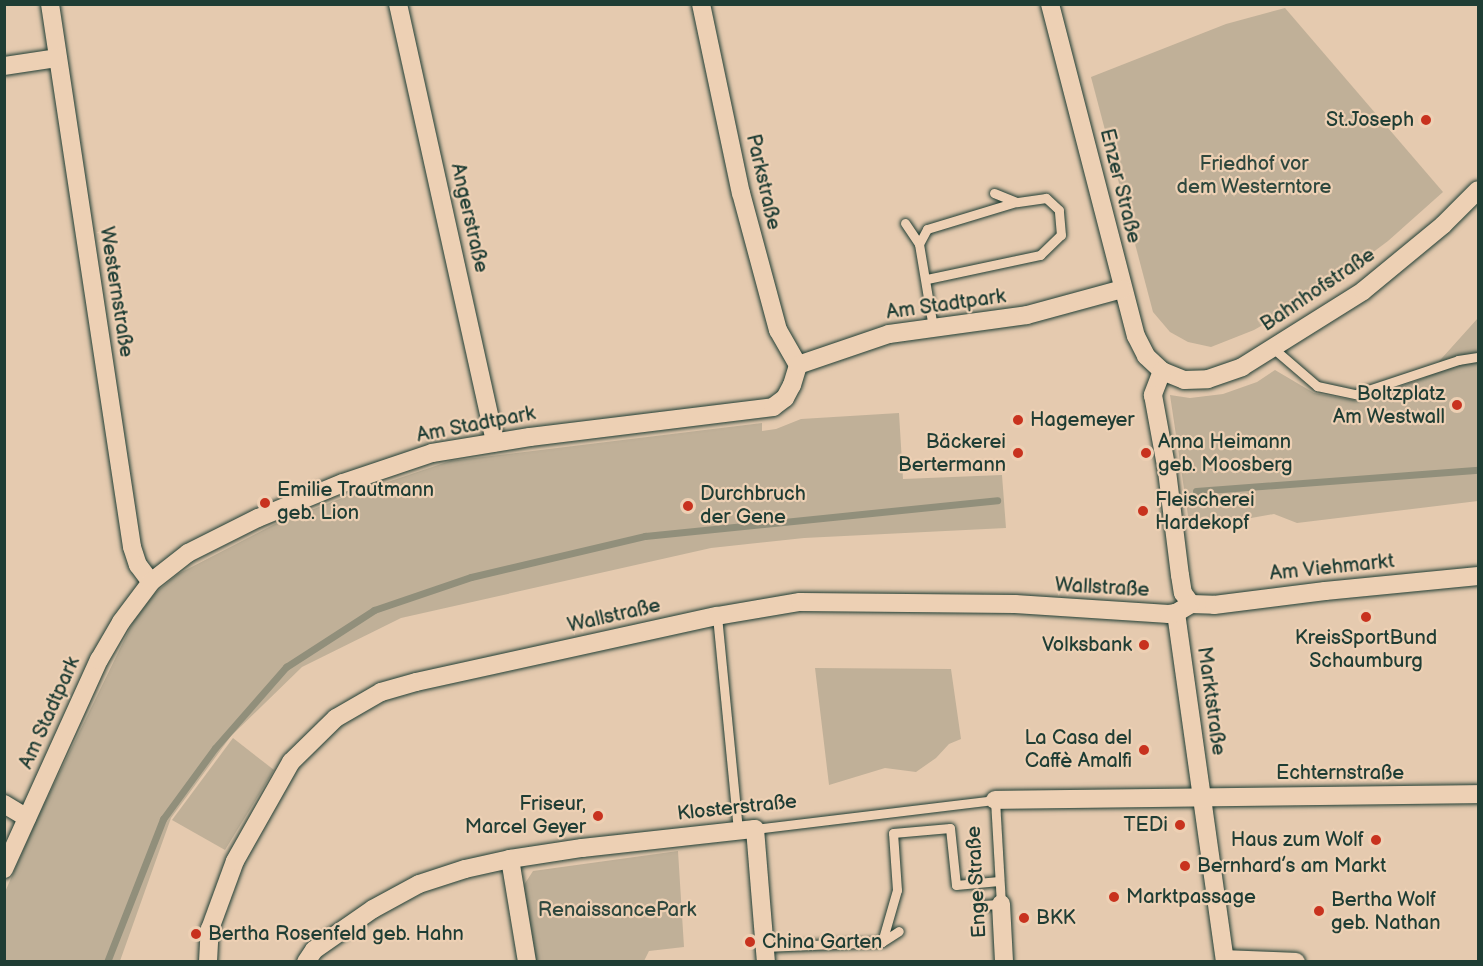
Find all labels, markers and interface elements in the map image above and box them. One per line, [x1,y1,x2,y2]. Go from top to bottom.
place label: St.Joseph [1326,108,1414,132]
marker: St.Joseph [1419,113,1433,127]
street label: Enzer Straße [1094,126,1146,246]
street label: Parkstraße [740,132,786,232]
park label: Friedhof vor dem Westerntore [1176,152,1332,199]
street label: Angerstraße [445,161,493,275]
street label: Westernstraße [94,225,138,359]
street label: Bahnhofstraße [1256,243,1380,337]
street label: Am Stadtpark [885,285,1007,325]
place label: Boltzplatz Am Westwall [1332,382,1445,429]
marker: Boltzplatz Am Westwall [1450,398,1464,412]
street label: Am Stadtpark [414,402,538,448]
place label: Hagemeyer [1030,408,1134,432]
marker: Hagemeyer [1011,413,1025,427]
place label: Bäckerei Bertermann [898,430,1006,477]
place label: Anna Heimann geb. Moosberg [1158,430,1293,477]
marker: Bäckerei Bertermann [1011,446,1025,460]
marker: Anna Heimann geb. Moosberg [1139,446,1153,460]
place label: Emilie Trautmann geb. Lion [277,479,435,526]
place label: Durchbruch der Gene [700,482,806,529]
place label: Fleischerei Hardekopf [1155,488,1255,535]
marker: Emilie Trautmann geb. Lion [258,496,272,510]
marker: Durchbruch der Gene [681,499,695,513]
marker: Fleischerei Hardekopf [1136,504,1150,518]
street label: Am Viehmarkt [1268,549,1396,587]
street label: Wallstraße [1054,574,1150,602]
street label: Wallstraße [565,594,663,638]
marker: KreisSportBund Schaumburg [1359,610,1373,624]
place label: KreisSportBund Schaumburg [1295,626,1437,673]
place label: Volksbank [1042,633,1132,657]
marker: Volksbank [1137,638,1151,652]
street label: Marktstraße [1192,645,1230,757]
street label: Am Stadtpark [14,653,86,773]
place label: La Casa del Caffè Amalfi [1024,726,1132,773]
marker: La Casa del Caffè Amalfi [1137,743,1151,757]
street label: Echternstraße [1276,761,1404,785]
street label: Klosterstraße [676,790,798,826]
place label: Friseur, Marcel Geyer [465,792,586,839]
marker: Friseur, Marcel Geyer [591,809,605,823]
place label: TEDi [1124,813,1168,837]
marker: TEDi [1173,818,1187,832]
street label: Enge Straße [962,825,992,939]
place label: Haus zum Wolf [1230,828,1364,852]
marker: Haus zum Wolf [1369,833,1383,847]
place label: Bernhard’s am Markt [1197,854,1386,878]
marker: Bernhard’s am Markt [1178,859,1192,873]
place label: Marktpassage [1126,885,1256,909]
place label: Bertha Wolf geb. Nathan [1331,888,1440,935]
marker: Marktpassage [1107,890,1121,904]
park label: RenaissancePark [538,898,696,922]
marker: Bertha Wolf geb. Nathan [1312,904,1326,918]
place label: BKK [1036,906,1075,930]
marker: BKK [1017,911,1031,925]
place label: Bertha Rosenfeld geb. Hahn [208,922,464,946]
marker: Bertha Rosenfeld geb. Hahn [189,927,203,941]
place label: China Garten [762,930,882,954]
marker: China Garten [743,935,757,949]

